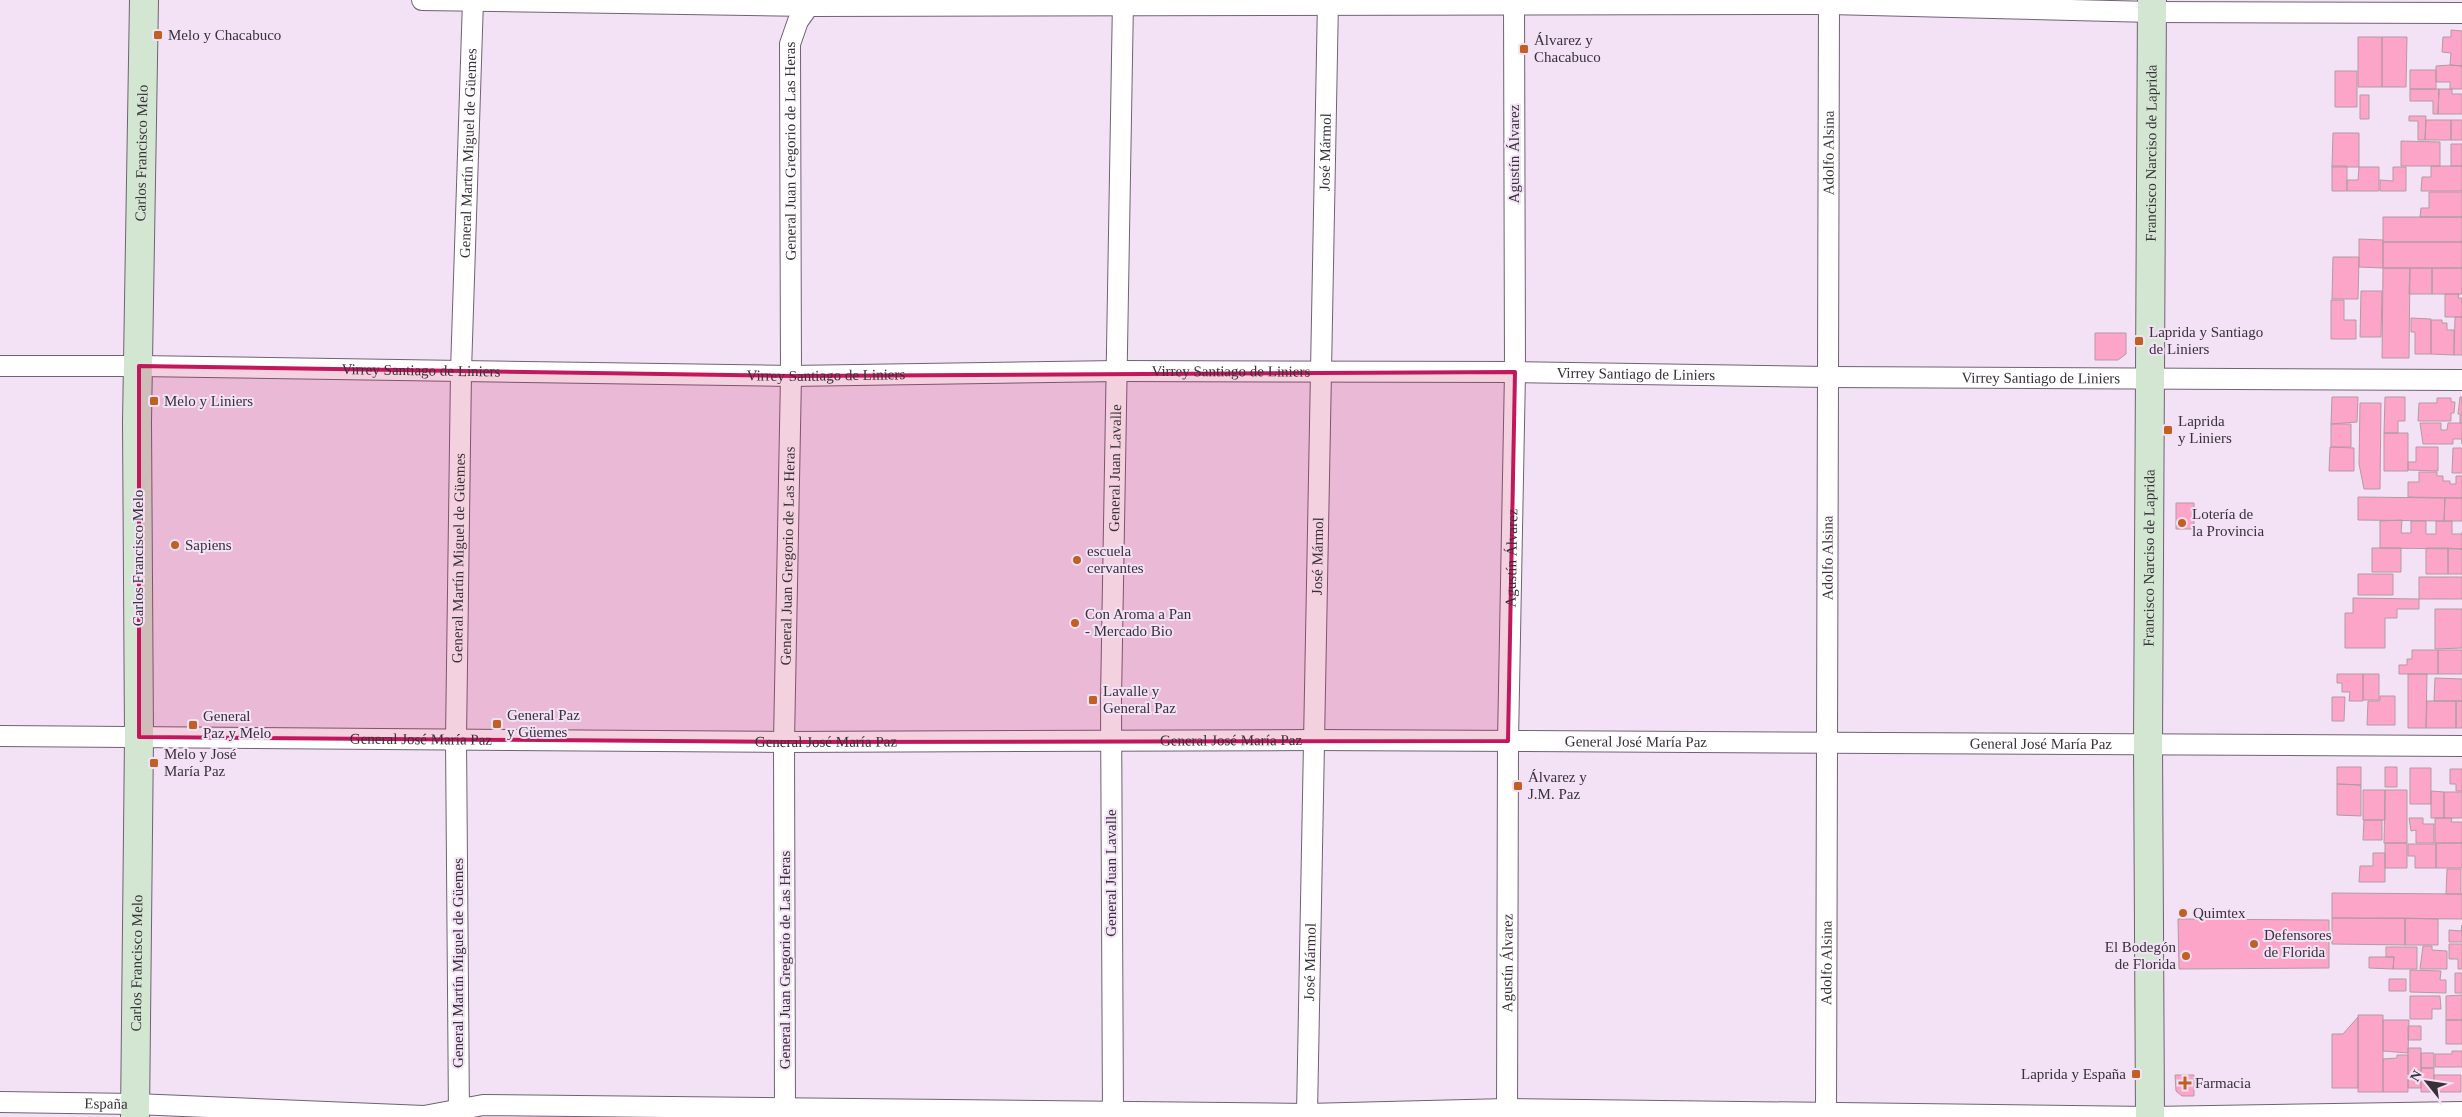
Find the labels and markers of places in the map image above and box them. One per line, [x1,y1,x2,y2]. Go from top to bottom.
place label: Melo y Chacabuco [168,27,281,43]
marker: Melo y Chacabuco [152,29,164,41]
place label: Álvarez y Chacabuco [1534,32,1601,65]
marker: Álvarez y Chacabuco [1518,43,1530,55]
place label: Laprida y Santiago de Liniers [2149,324,2263,357]
marker: Laprida y Santiago de Liniers [2133,335,2145,347]
place label: Melo y Liniers [164,393,253,409]
marker: Melo y Liniers [148,395,160,407]
place label: Laprida y Liniers [2178,413,2232,446]
marker: Laprida y Liniers [2162,424,2174,436]
place label: Lotería de la Provincia [2192,506,2264,539]
marker: Lotería de la Provincia [2176,517,2188,529]
place label: Sapiens [185,537,232,553]
marker: Sapiens [169,539,181,551]
place label: escuela cervantes [1087,543,1144,576]
marker: escuela cervantes [1071,554,1083,566]
place label: Con Aroma a Pan - Mercado Bio [1085,606,1192,639]
marker: Con Aroma a Pan - Mercado Bio [1069,617,1081,629]
place label: Lavalle y General Paz [1103,683,1176,716]
marker: Lavalle y General Paz [1087,694,1099,706]
place label: General Paz y Güemes [507,707,580,740]
place label: General Paz y Melo [203,708,271,741]
marker: General Paz y Güemes [491,718,503,730]
marker: General Paz y Melo [187,719,199,731]
place label: Melo y José María Paz [164,746,237,779]
marker: Melo y José María Paz [148,757,160,769]
place label: Álvarez y J.M. Paz [1528,769,1587,802]
marker: Álvarez y J.M. Paz [1512,780,1524,792]
place label: Quimtex [2193,905,2246,921]
marker: Quimtex [2177,907,2189,919]
place label: Defensores de Florida [2264,927,2332,960]
marker: Defensores de Florida [2248,938,2260,950]
place label: El Bodegón de Florida [2105,939,2176,972]
marker: El Bodegón de Florida [2180,950,2192,962]
place label: Laprida y España [2021,1066,2126,1082]
marker: Laprida y España [2130,1068,2142,1080]
place label: Farmacia [2195,1075,2251,1091]
marker: Farmacia [2179,1077,2191,1089]

